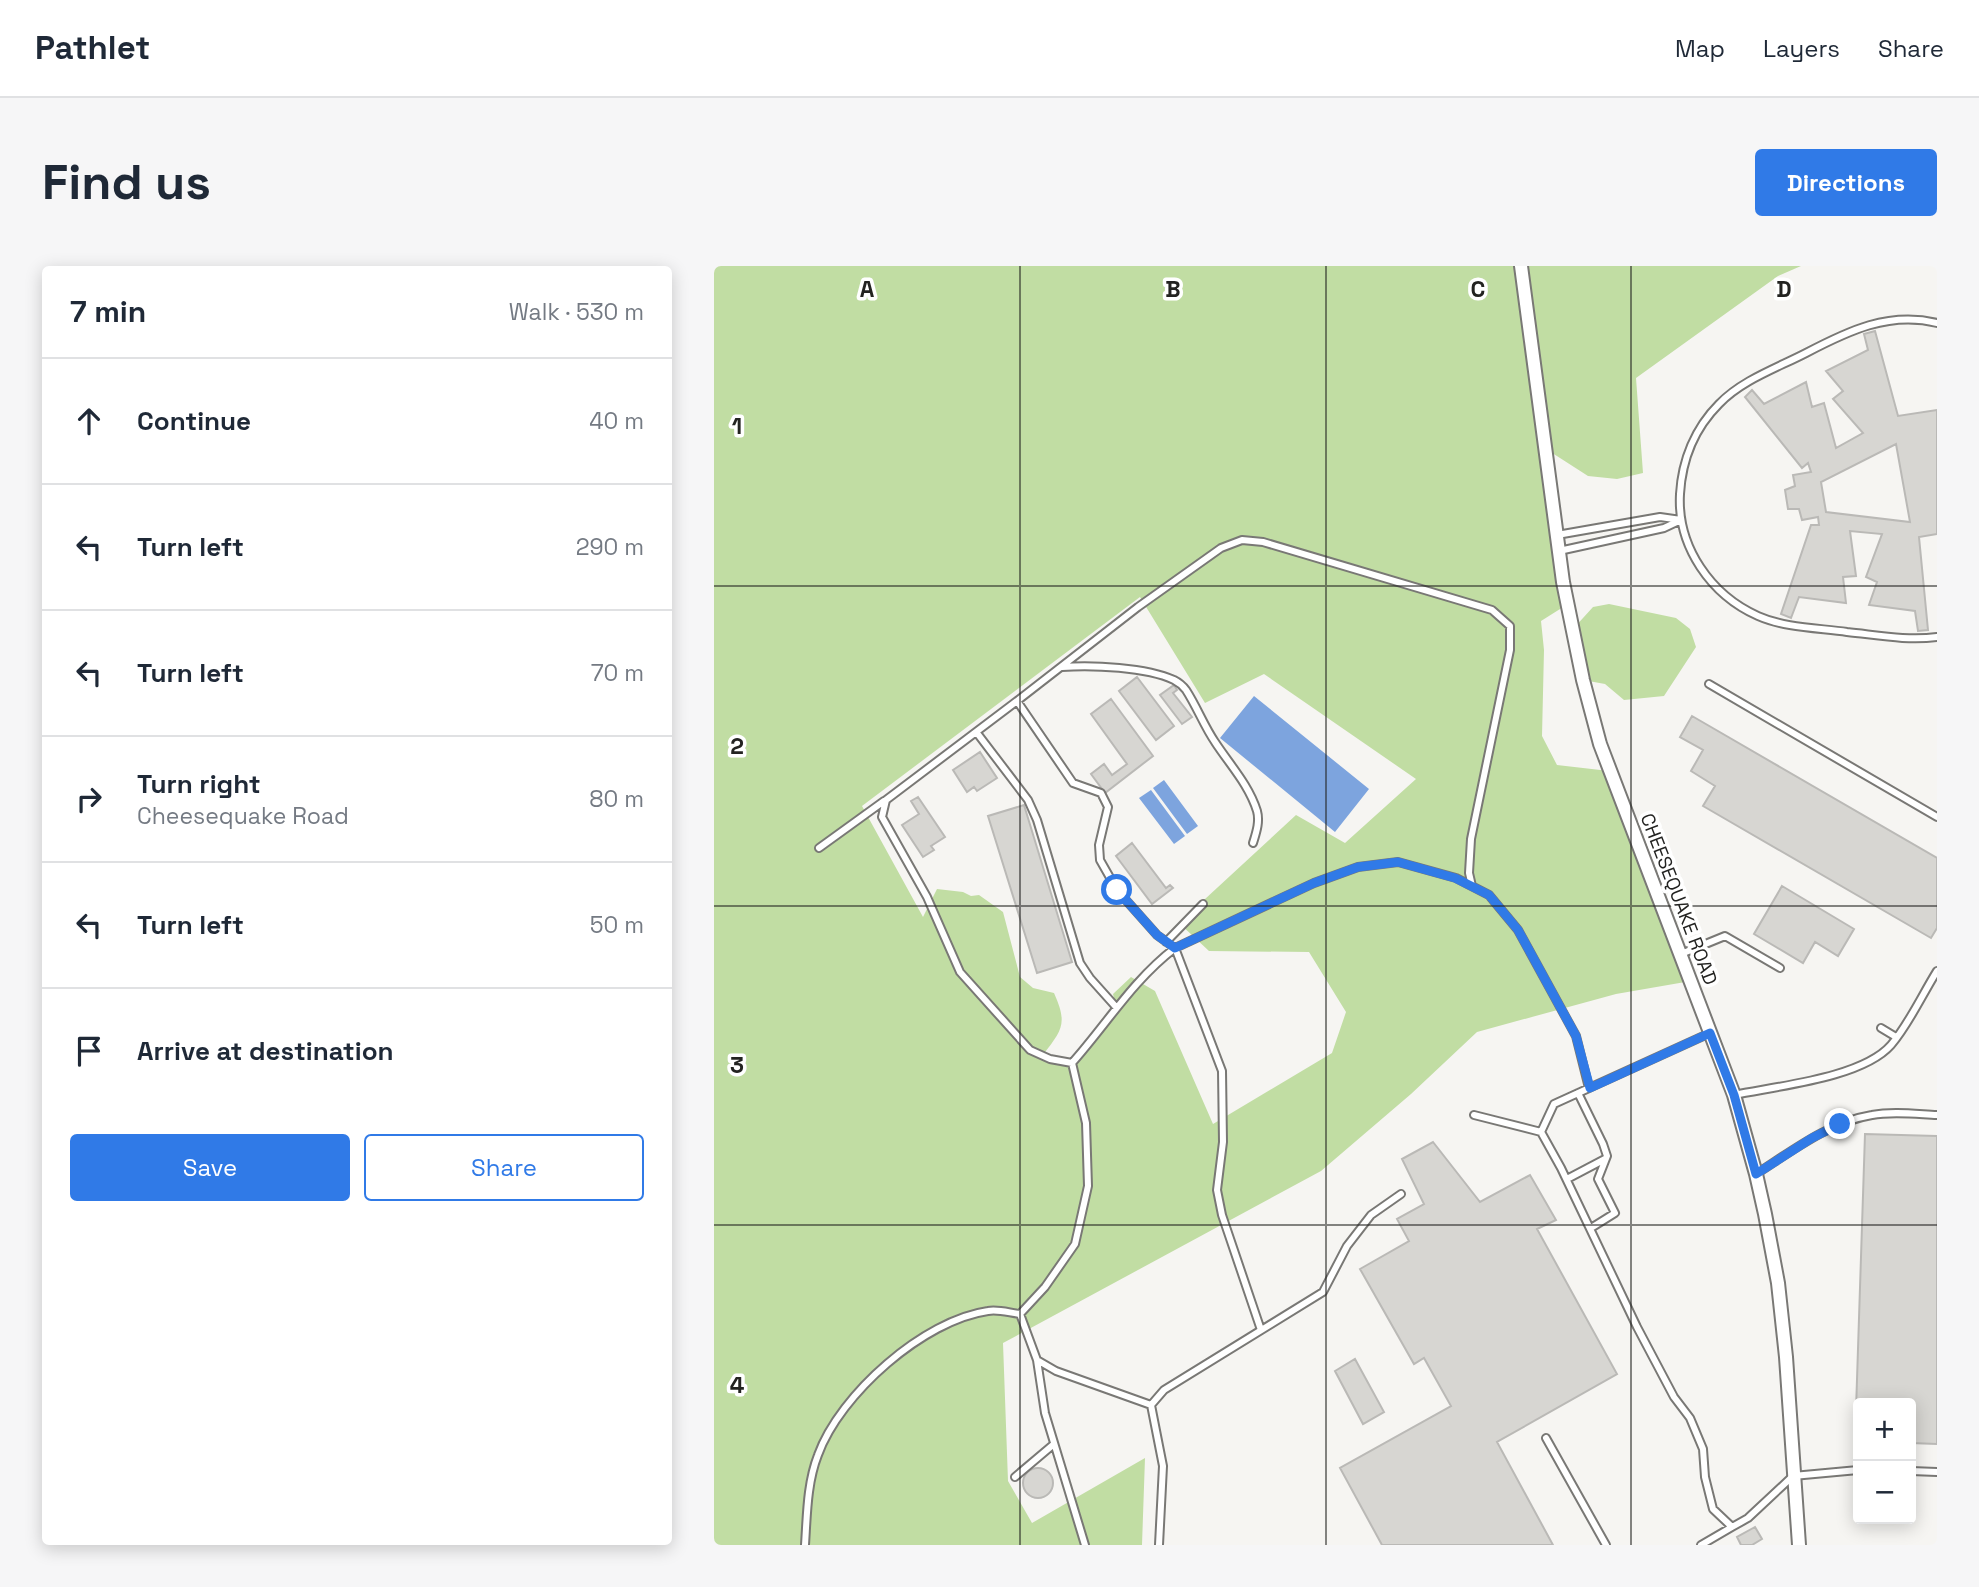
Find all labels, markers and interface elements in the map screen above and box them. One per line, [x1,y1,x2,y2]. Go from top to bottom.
text: Pathlet [35,27,150,69]
text: Map [1675,33,1725,64]
text: Layers [1763,33,1840,64]
text: Share [1878,33,1944,64]
button: Directions [1755,149,1937,216]
text: Find us [42,151,211,213]
text: A [860,274,875,304]
text: B [1165,274,1181,304]
text: C [1471,274,1485,304]
text: D [1776,274,1792,304]
text: 7 min [70,292,146,331]
text: Walk · 530 m [509,297,644,327]
icon: ahead [70,402,108,440]
text: Continue [137,404,251,438]
text: 40 m [589,406,644,436]
text: 1 [732,411,742,441]
icon: left [70,528,108,566]
text: Turn left [137,530,244,564]
text: 290 m [576,532,644,562]
icon: left [70,654,108,692]
text: Turn left [137,656,244,690]
text: 70 m [591,658,644,688]
text: 2 [730,731,744,761]
text: Turn right [137,767,261,801]
icon: right [70,780,108,818]
text: 80 m [589,784,644,814]
text: Cheesequake Road [137,801,349,831]
street label: CHEESEQUAKE ROAD [1635,810,1723,988]
route start [1101,874,1132,905]
icon: left [70,906,108,944]
text: Turn left [137,908,244,942]
text: 50 m [590,910,644,940]
icon: arrive [70,1032,108,1070]
text: Arrive at destination [137,1034,394,1068]
text: 3 [730,1050,744,1080]
route end [1824,1108,1855,1139]
button: Save [70,1134,350,1201]
button: Share [364,1134,644,1201]
text: 4 [730,1370,745,1400]
map controls [1853,1398,1916,1524]
button: + [1853,1398,1916,1461]
button: − [1853,1461,1916,1524]

